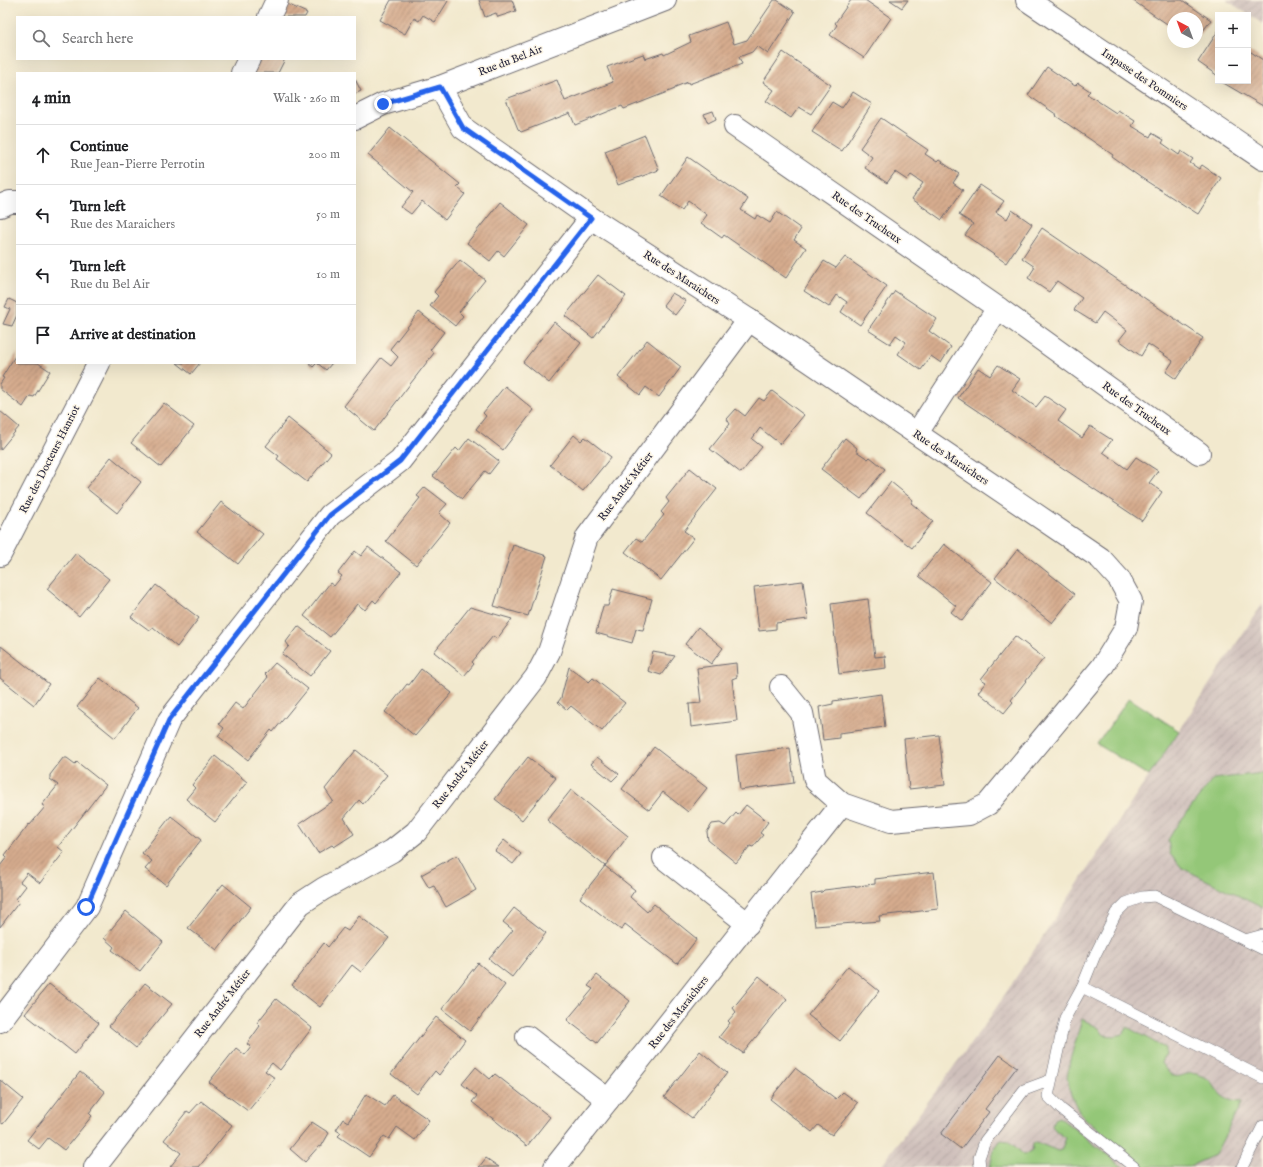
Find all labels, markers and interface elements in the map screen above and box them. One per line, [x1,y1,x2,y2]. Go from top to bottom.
north arrow [1167,12,1203,48]
map controls [1215,12,1251,84]
button: + [1215,12,1251,48]
search box [16,16,356,60]
icon: search [30,27,52,49]
text: Search here [62,29,133,48]
street label: Rue du Bel Air [476,42,544,80]
street label: Impasse des Pommiers [1099,46,1190,114]
button: − [1215,48,1251,84]
text: 4 min [32,88,71,109]
text: Walk · 260 m [273,90,340,107]
route end [374,95,392,113]
text: Continue [70,137,128,156]
icon: ahead [32,144,54,166]
text: 200 m [308,146,340,163]
text: Rue Jean-Pierre Perrotin [70,156,205,173]
street label: Rue des Trucheux [829,189,905,248]
text: Turn left [70,197,126,216]
icon: left [32,204,54,226]
text: 50 m [316,206,340,223]
text: Rue des Maraichers [70,216,175,233]
street label: Rue des Maraichers [640,248,723,308]
text: Turn left [70,257,126,276]
icon: left [32,264,54,286]
text: 10 m [316,266,340,283]
text: Rue du Bel Air [70,276,150,293]
icon: arrive [32,324,54,346]
text: Arrive at destination [70,325,196,344]
street label: Rue des Trucheux [1099,379,1174,439]
street label: Rue des Docteurs Hanriot [16,403,83,516]
street label: Rue des Maraichers [910,427,991,489]
street label: Rue André Métier [595,449,656,524]
street label: Rue André Métier [430,738,492,812]
route start [77,898,95,916]
street label: Rue André Métier [192,967,254,1041]
street label: Rue des Maraichers [646,973,712,1052]

